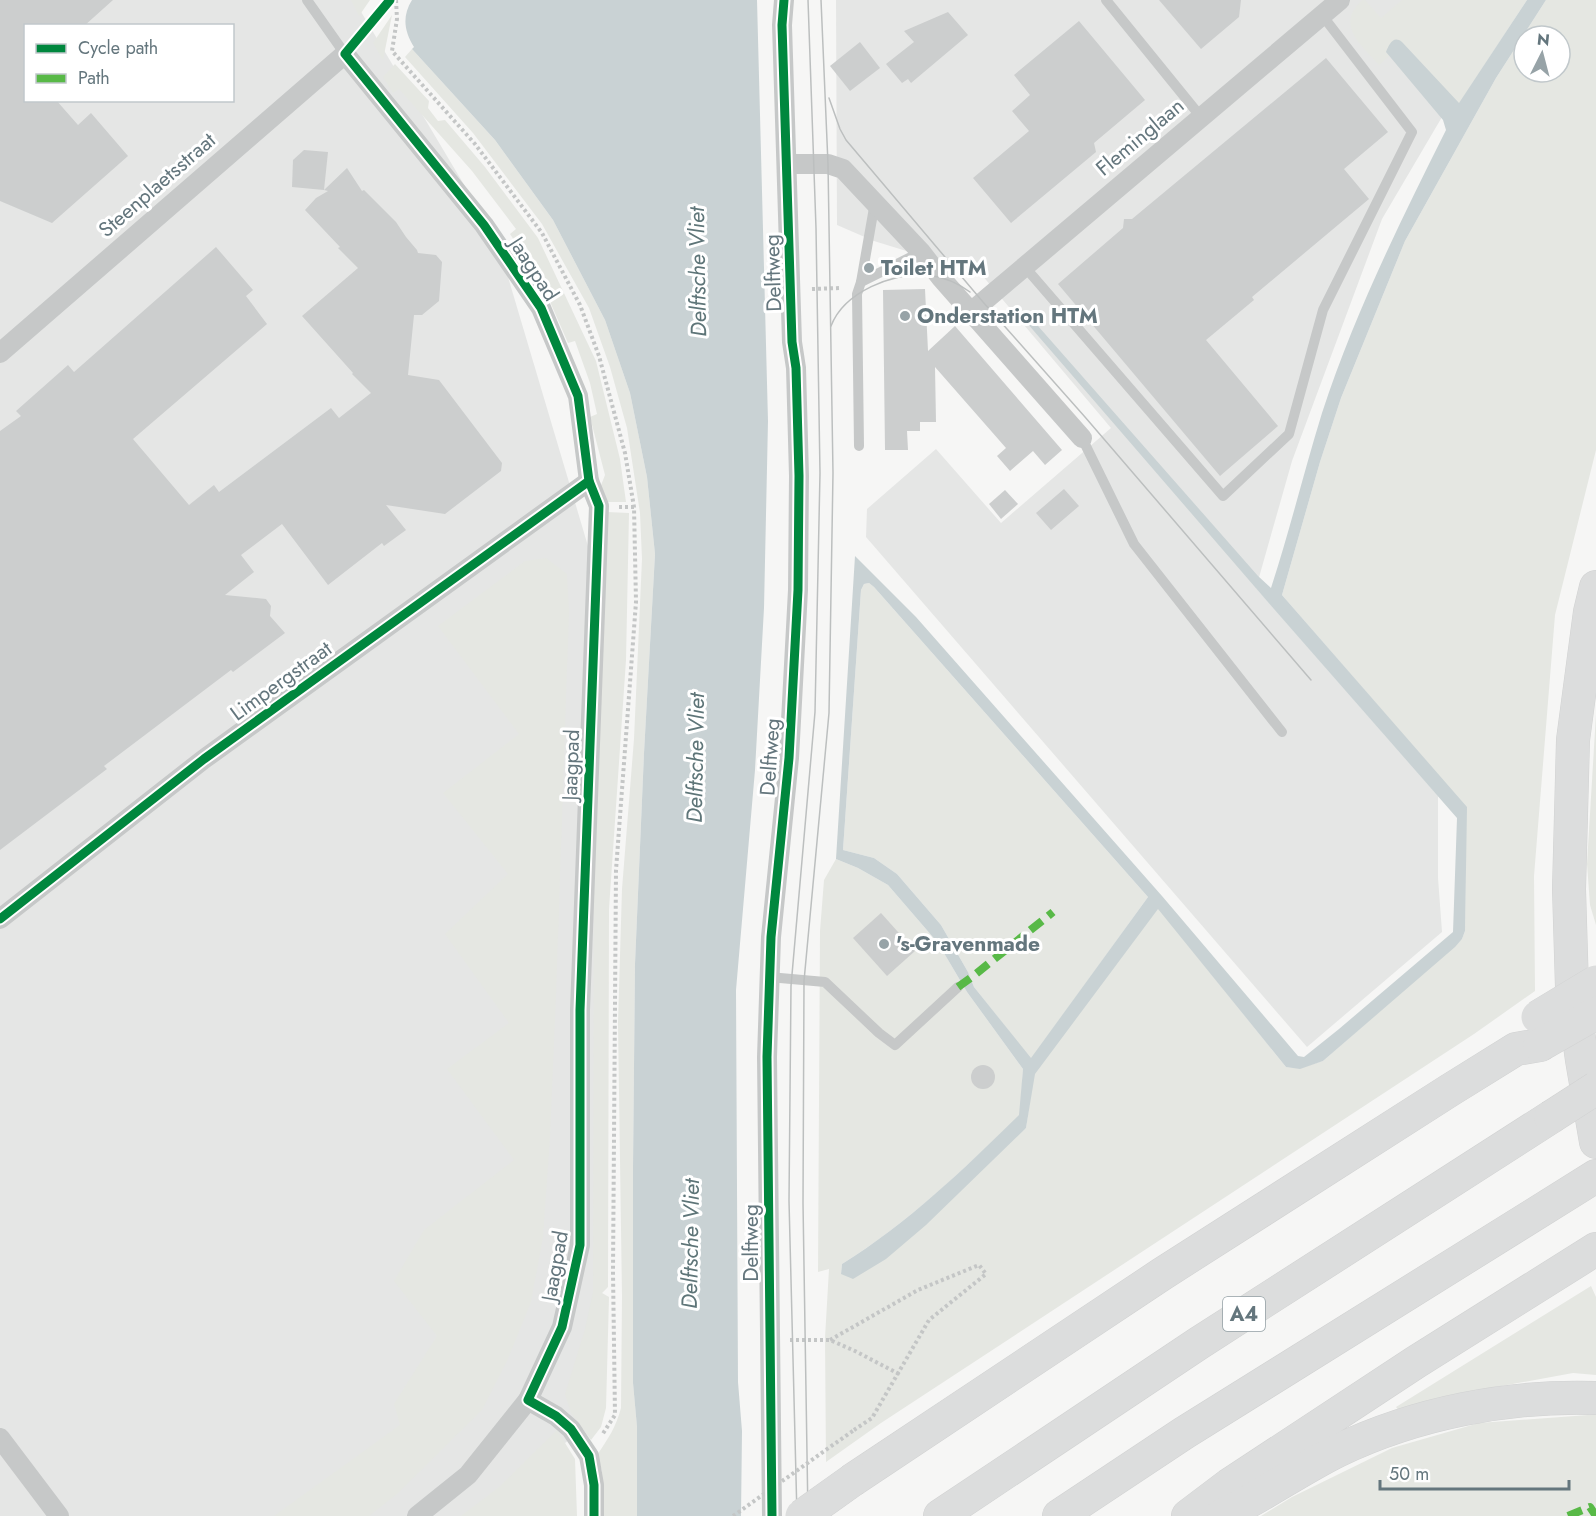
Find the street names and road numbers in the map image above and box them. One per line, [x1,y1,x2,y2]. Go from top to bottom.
street label: Fleminglaan [1089,91,1191,183]
street label: Steenplaetsstraat [92,126,222,244]
street label: Jaagpad [500,228,566,307]
street label: Delftweg [757,234,789,312]
street label: Limpergstraat [224,634,338,728]
street label: Delftweg [752,717,788,797]
street label: Jaagpad [555,729,587,804]
street label: Delftweg [736,1204,766,1282]
street label: Jaagpad [534,1228,576,1307]
road number: A4 [1223,1297,1265,1331]

